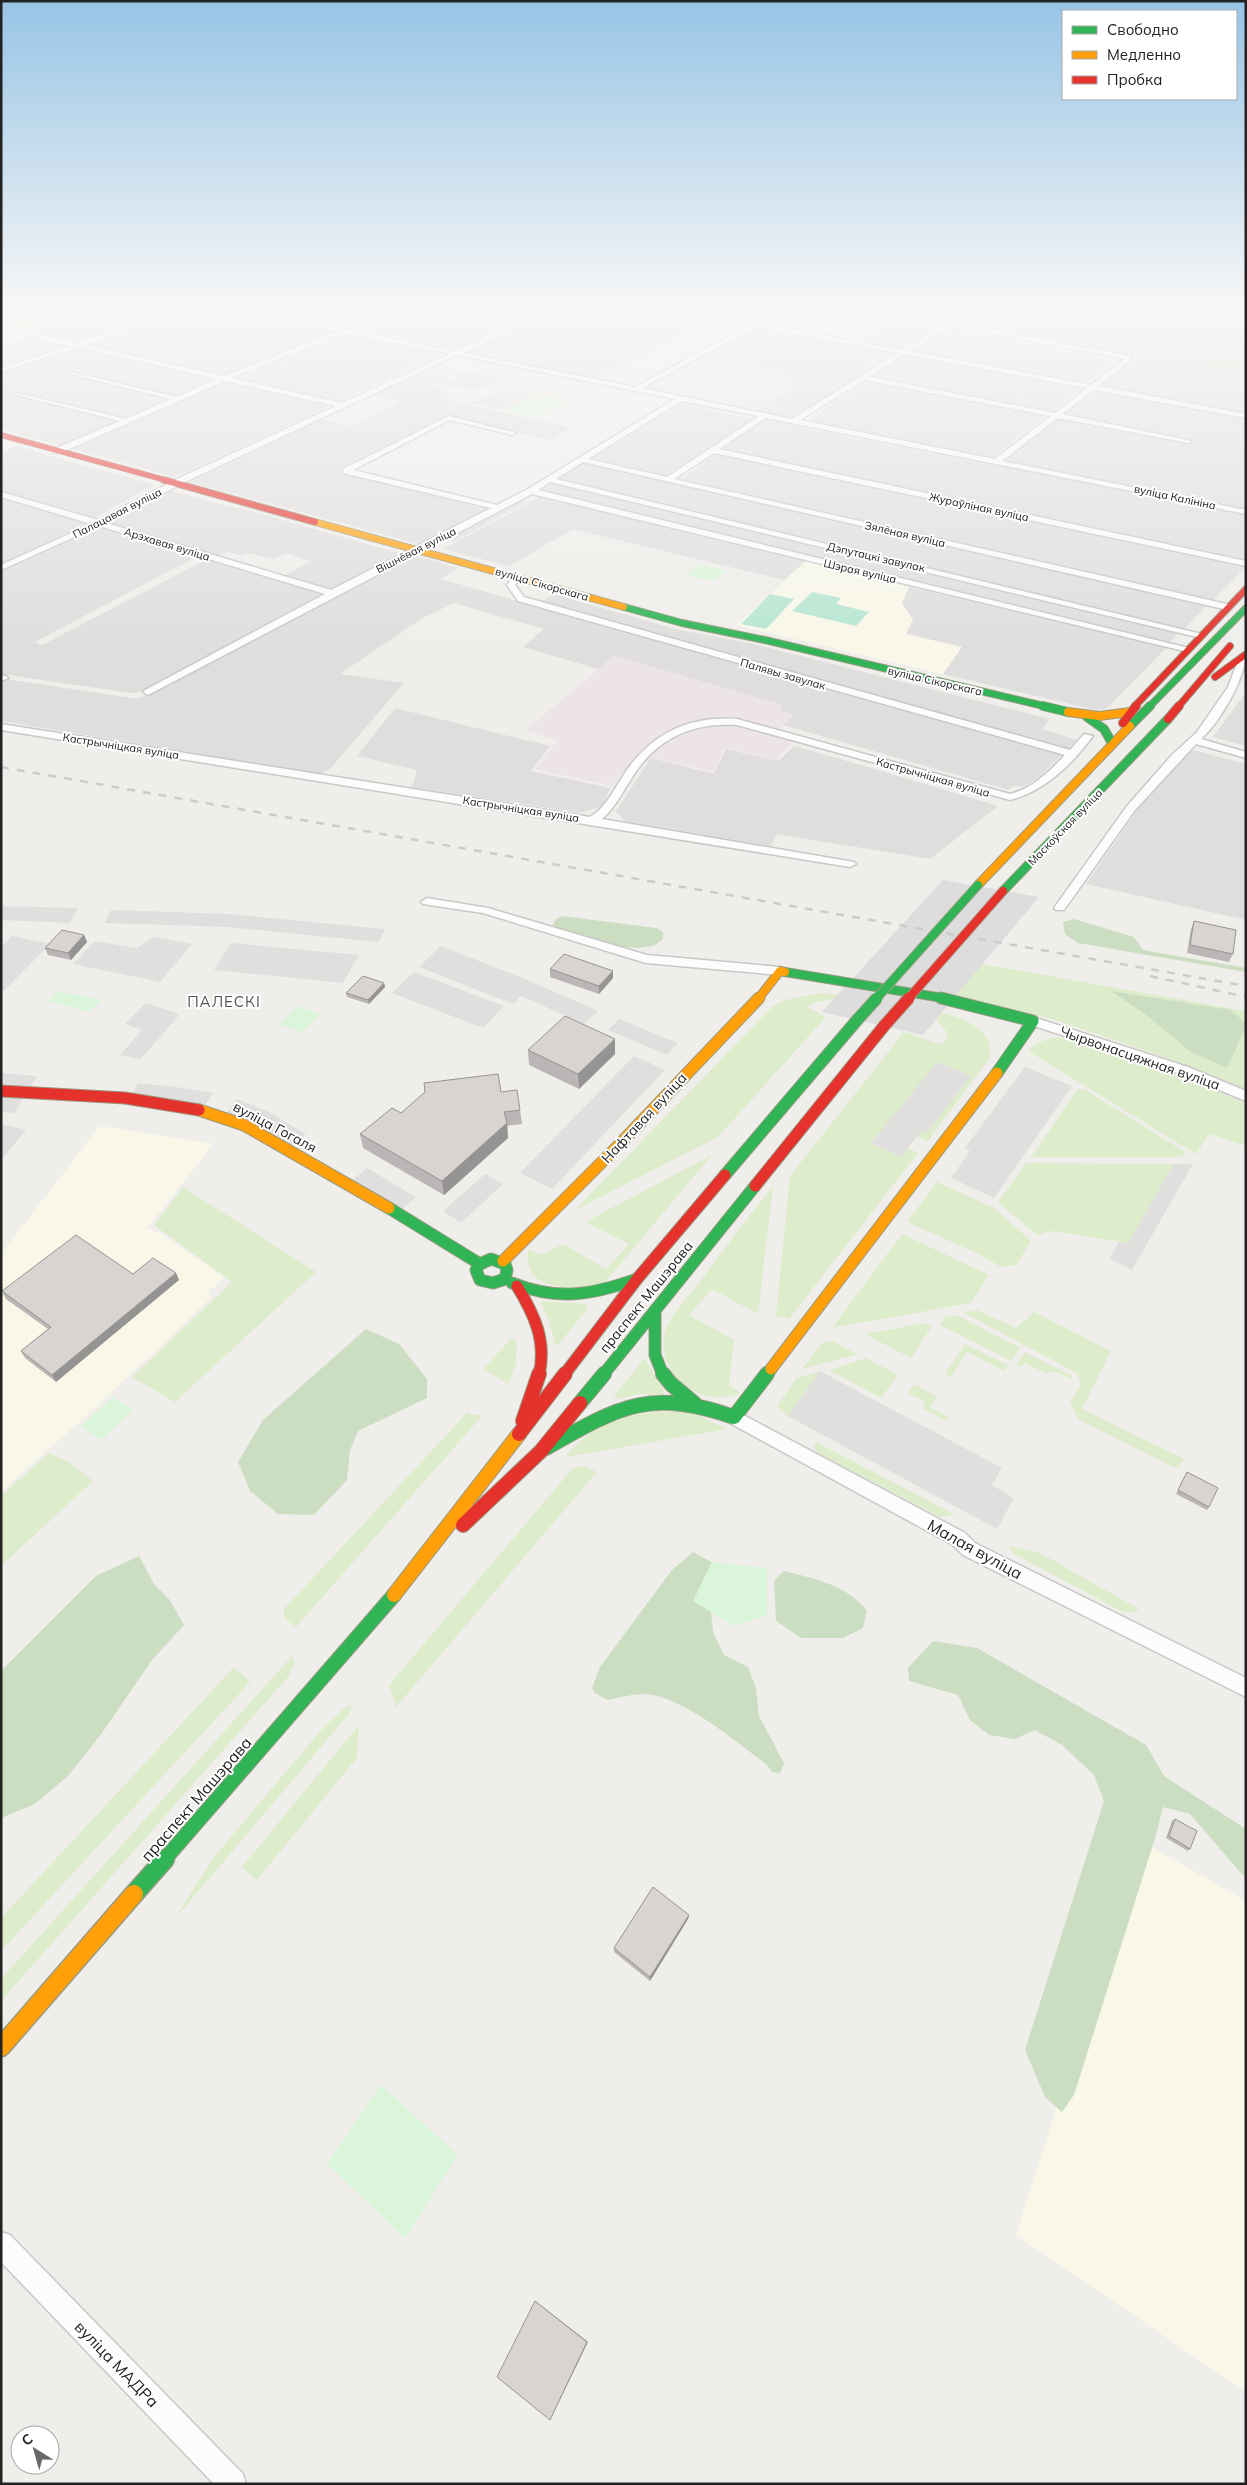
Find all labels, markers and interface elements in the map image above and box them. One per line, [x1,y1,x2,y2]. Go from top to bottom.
legend [1062,10,1237,100]
text: Свободно [1107,20,1179,39]
text: Медленно [1107,45,1181,64]
text: Пробка [1107,70,1162,89]
street label: вуліца Калініна [1133,482,1217,512]
street label: Палацавая вуліца [70,485,164,541]
street label: Жураўліная вуліца [928,490,1030,524]
street label: Зялёная вуліца [863,518,947,550]
street label: Арэхавая вуліца [122,524,212,564]
street label: Вішнёвая вуліца [374,524,458,576]
street label: Дэпутацкі завулак [826,539,926,575]
street label: Шэрая вуліца [822,556,898,586]
street label: вуліца Сікорскага [494,564,590,604]
street label: Палявы завулак [739,655,827,693]
street label: вуліца Сікорскага [887,663,983,699]
street label: Кастрычніцкая вуліца [62,730,180,762]
street label: Кастрычніцкая вуліца [875,754,991,800]
street label: Маскоўская вуліца [1025,786,1105,868]
street label: Кастрычніцкая вуліца [462,793,580,825]
district label: ПАЛЕСКІ [187,992,261,1011]
street label: Чырвонасцяжная вуліца [1058,1022,1222,1094]
street label: Нафтавая вуліца [597,1069,691,1167]
street label: вуліца Гогаля [230,1097,320,1157]
street label: праспект Машэрава [595,1237,697,1357]
street label: Малая вуліца [924,1515,1026,1583]
street label: праспект Машэрава [136,1733,256,1865]
street label: вуліца МАДРа [71,2317,163,2411]
north arrow [10,2425,60,2475]
text: С [18,2430,36,2450]

